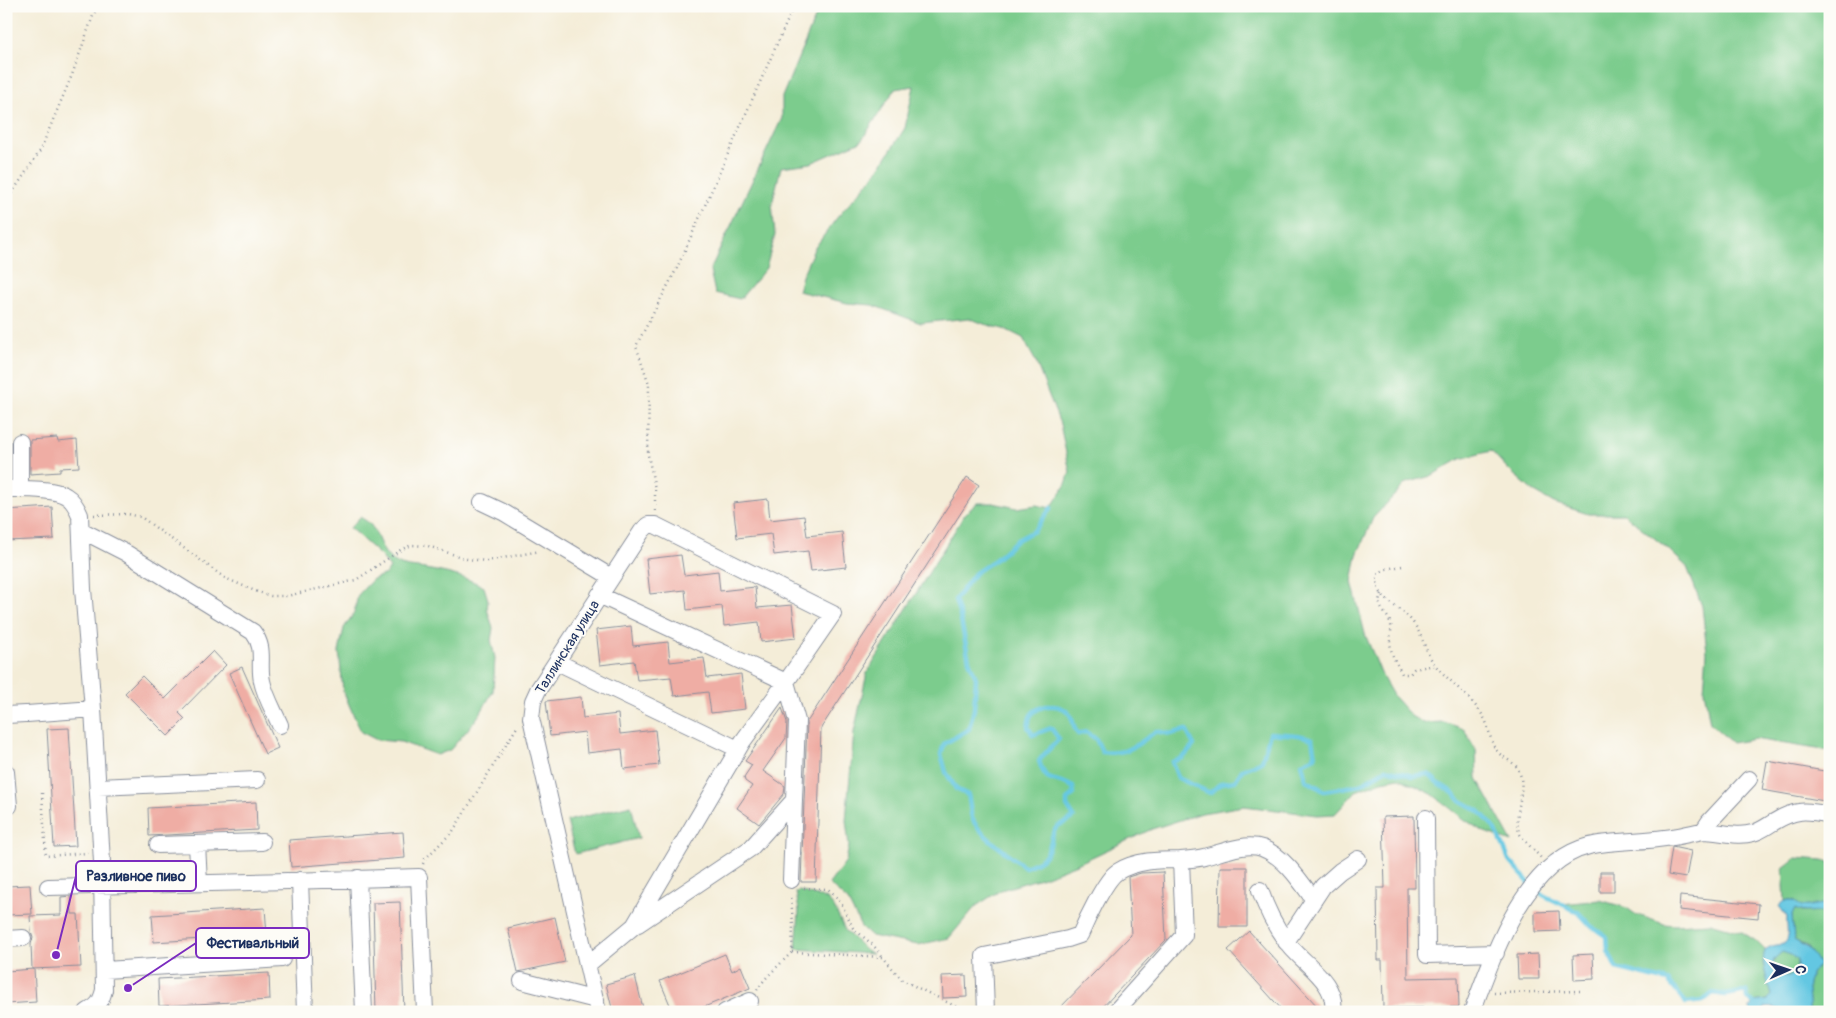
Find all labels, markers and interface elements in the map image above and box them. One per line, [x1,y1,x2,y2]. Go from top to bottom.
street label: Таллинская улица [532,597,603,697]
callout: Разливное пиво [76,861,196,891]
text: Разливное пиво [86,867,186,886]
callout: Фестивальный [196,928,309,958]
text: Фестивальный [206,934,299,953]
north arrow [1764,946,1814,996]
text: С [1792,965,1809,975]

